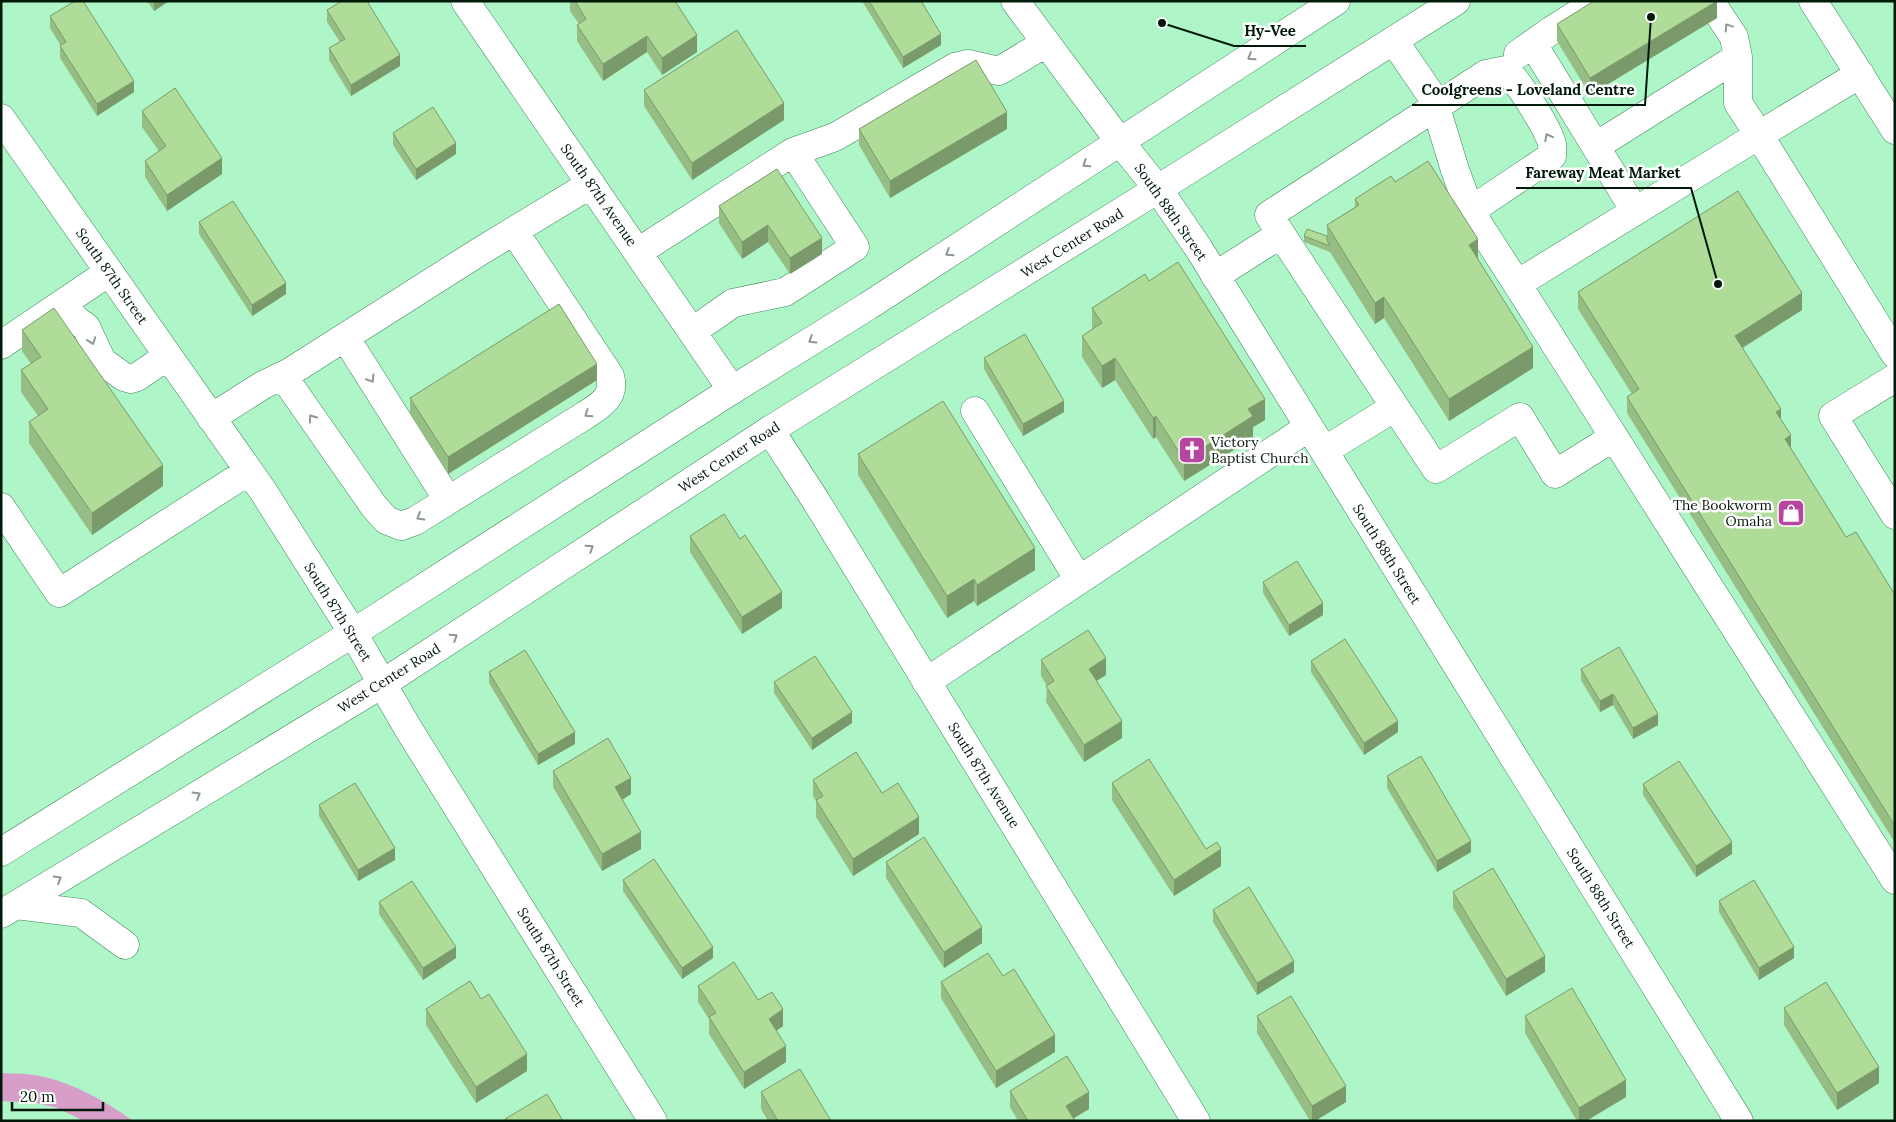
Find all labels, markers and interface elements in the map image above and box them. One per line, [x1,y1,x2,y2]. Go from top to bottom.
callout: Hy-Vee [1234,16,1306,46]
text: Hy-Vee [1244,21,1296,40]
one-way arrow [1725,24,1734,33]
one-way arrow [1248,50,1257,60]
callout: Coolgreens - Loveland Centre [1412,75,1645,105]
text: Coolgreens - Loveland Centre [1422,80,1634,99]
one-way arrow [1545,133,1555,142]
street label: South 87th Avenue [557,140,641,250]
one-way arrow [1082,158,1091,168]
callout: Fareway Meat Market [1516,158,1691,188]
street label: South 88th Street [1131,160,1212,265]
text: Fareway Meat Market [1525,163,1681,182]
street label: West Center Road [1017,204,1127,282]
street label: South 87th Street [72,224,152,328]
one-way arrow [946,246,955,256]
one-way arrow [809,334,818,343]
one-way arrow [86,336,96,345]
one-way arrow [365,373,375,382]
one-way arrow [584,408,593,417]
one-way arrow [309,414,318,424]
street label: West Center Road [675,417,783,497]
place label: Victory Baptist Church [1210,433,1309,467]
church icon: Victory Baptist Church [1177,435,1207,465]
place label: The Bookworm Omaha [1673,496,1772,530]
shop icon: The Bookworm Omaha [1776,498,1806,528]
street label: South 88th Street [1349,501,1425,608]
one-way arrow [416,511,425,521]
one-way arrow [585,544,594,554]
street label: South 87th Street [300,559,376,665]
one-way arrow [449,633,458,643]
street label: West Center Road [334,639,444,717]
street label: South 87th Avenue [944,719,1024,832]
one-way arrow [191,792,200,802]
street label: South 88th Street [1563,845,1639,952]
one-way arrow [52,876,61,886]
street label: South 87th Street [513,904,589,1010]
scale bar [12,1080,104,1112]
text: 20 m [20,1087,55,1106]

